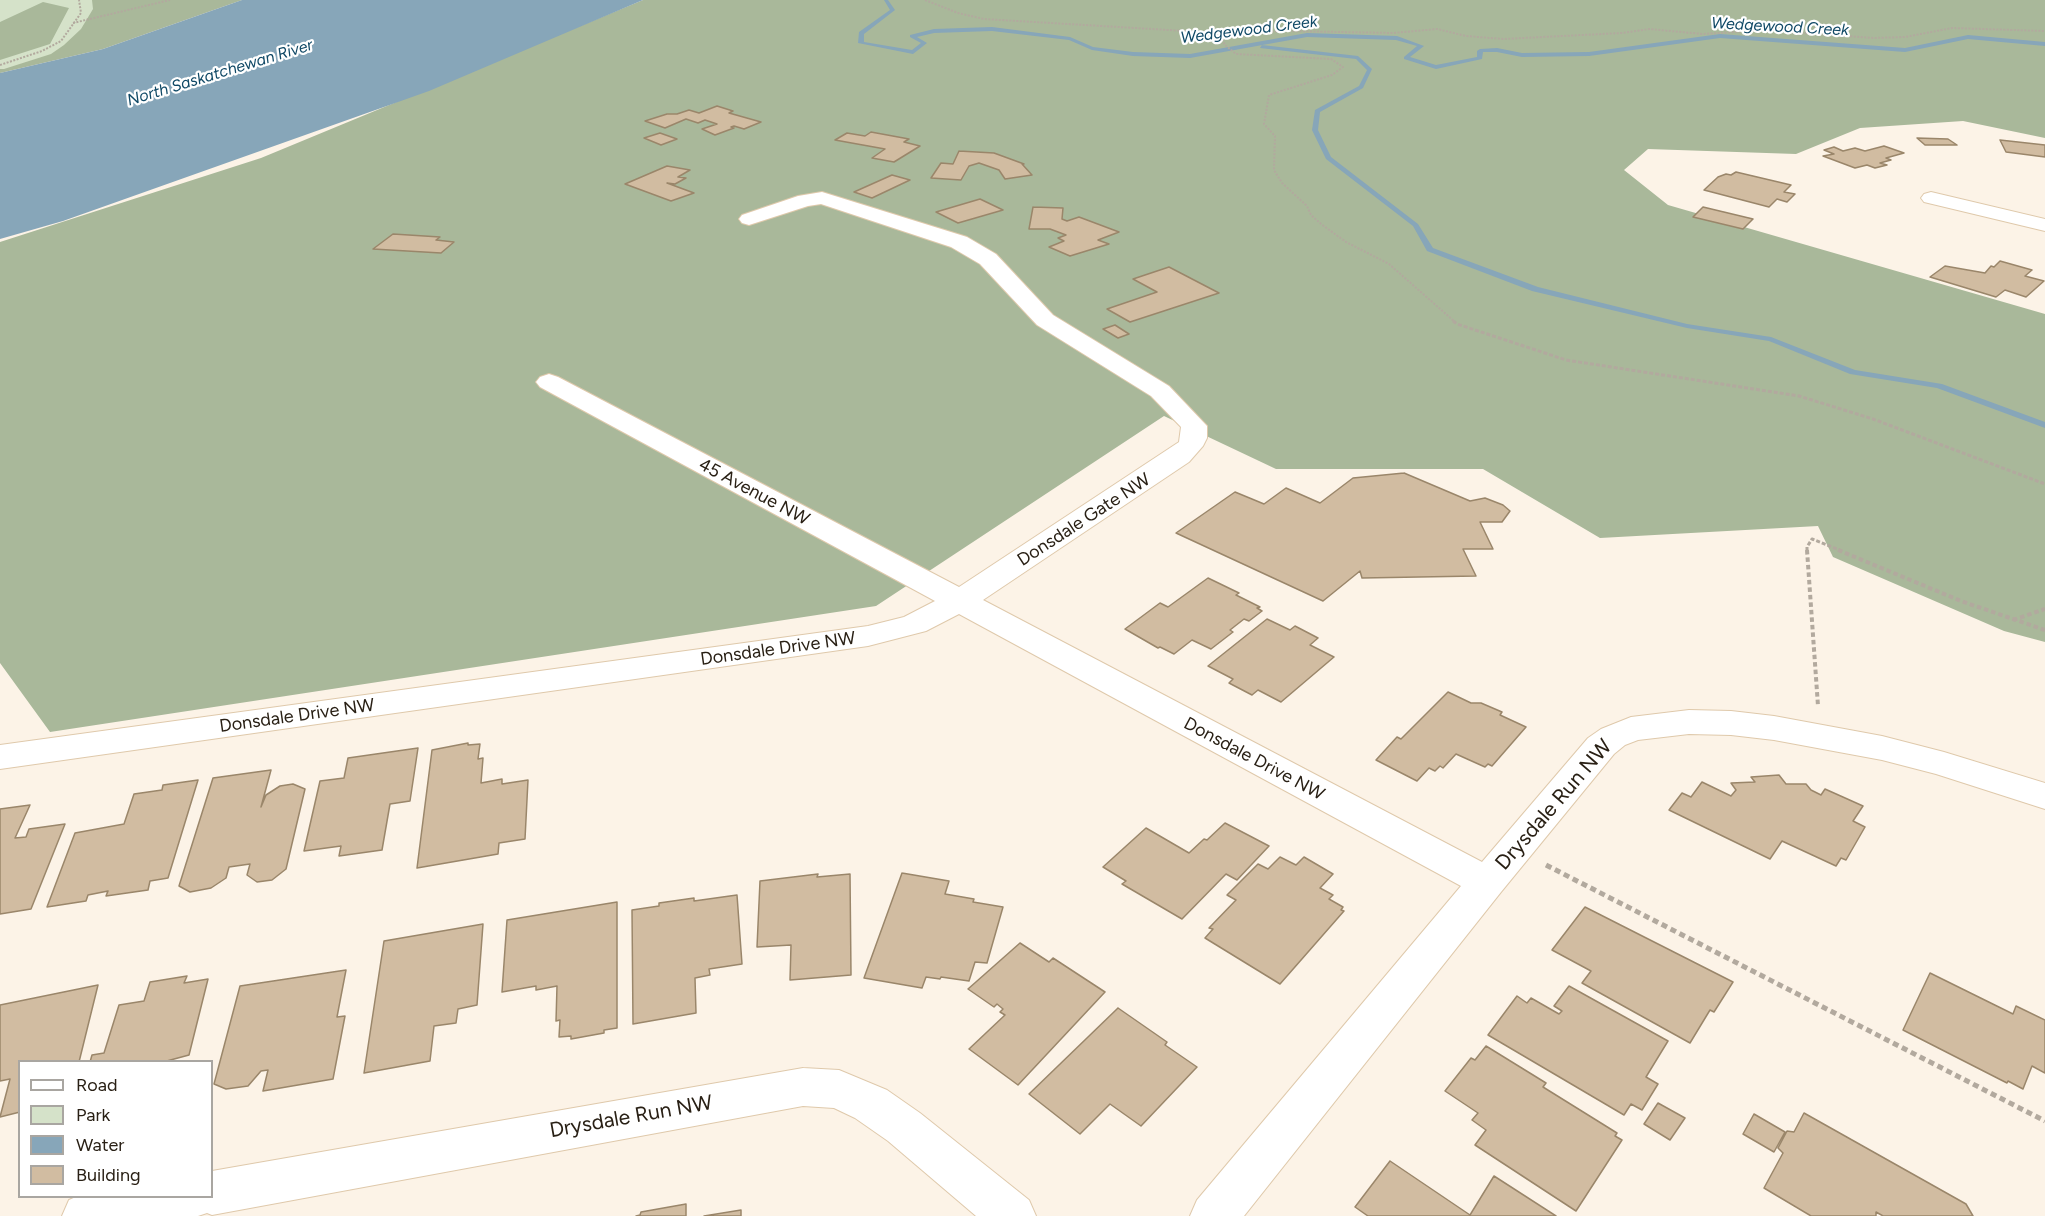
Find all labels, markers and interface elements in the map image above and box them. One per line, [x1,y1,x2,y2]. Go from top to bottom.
water label: Wedgewood Creek [1180,12,1318,48]
water label: Wedgewood Creek [1711,14,1849,40]
water label: North Saskatchewan River [125,36,315,110]
street label: 45 Avenue NW [695,454,813,530]
street label: Donsdale Gate NW [1013,469,1155,571]
street label: Donsdale Drive NW [699,627,857,671]
street label: Donsdale Drive NW [218,694,376,738]
street label: Donsdale Drive NW [1180,713,1328,805]
street label: Drysdale Run NW [1490,735,1618,875]
legend [18,1060,213,1198]
text: Road [76,1074,117,1096]
street label: Drysdale Run NW [548,1090,714,1144]
text: Park [76,1104,110,1126]
text: Water [76,1134,124,1156]
text: Building [76,1164,141,1186]

